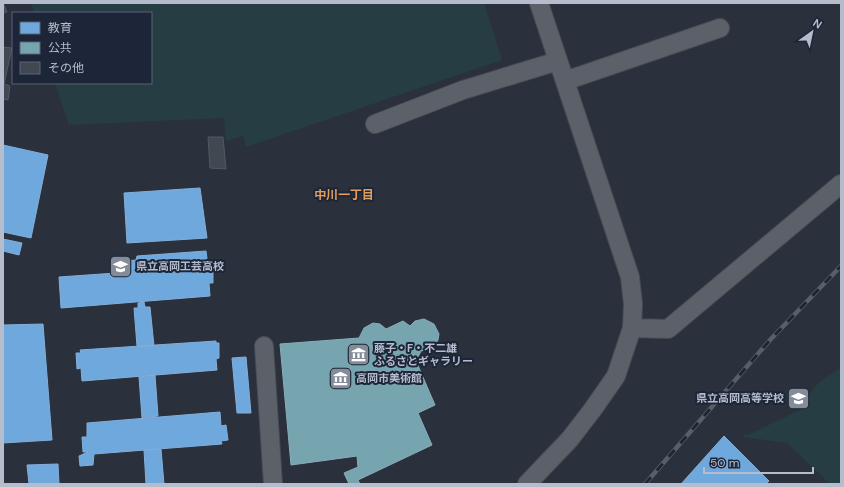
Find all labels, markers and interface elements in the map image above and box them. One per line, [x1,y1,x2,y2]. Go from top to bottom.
legend [12,12,152,84]
north arrow [792,12,832,52]
text: N [810,16,825,32]
text: 教育 [48,20,72,36]
text: 公共 [48,40,72,56]
text: その他 [48,60,84,76]
district label: 中川一丁目 [314,187,374,203]
school or university icon: 県立高岡工芸高校 [108,253,134,279]
place label: 県立高岡工芸高校 [136,259,224,273]
museum icon: 藤子・F・不二雄 ふるさとギャラリー [346,341,372,367]
place label: 藤子・F・不二雄 ふるさとギャラリー [374,341,473,368]
museum icon: 高岡市美術館 [328,365,354,391]
place label: 高岡市美術館 [356,371,422,385]
school or university icon: 県立高岡高等学校 [786,385,812,411]
place label: 県立高岡高等学校 [696,391,784,405]
scale bar [704,449,813,475]
text: 50 m [710,455,739,471]

